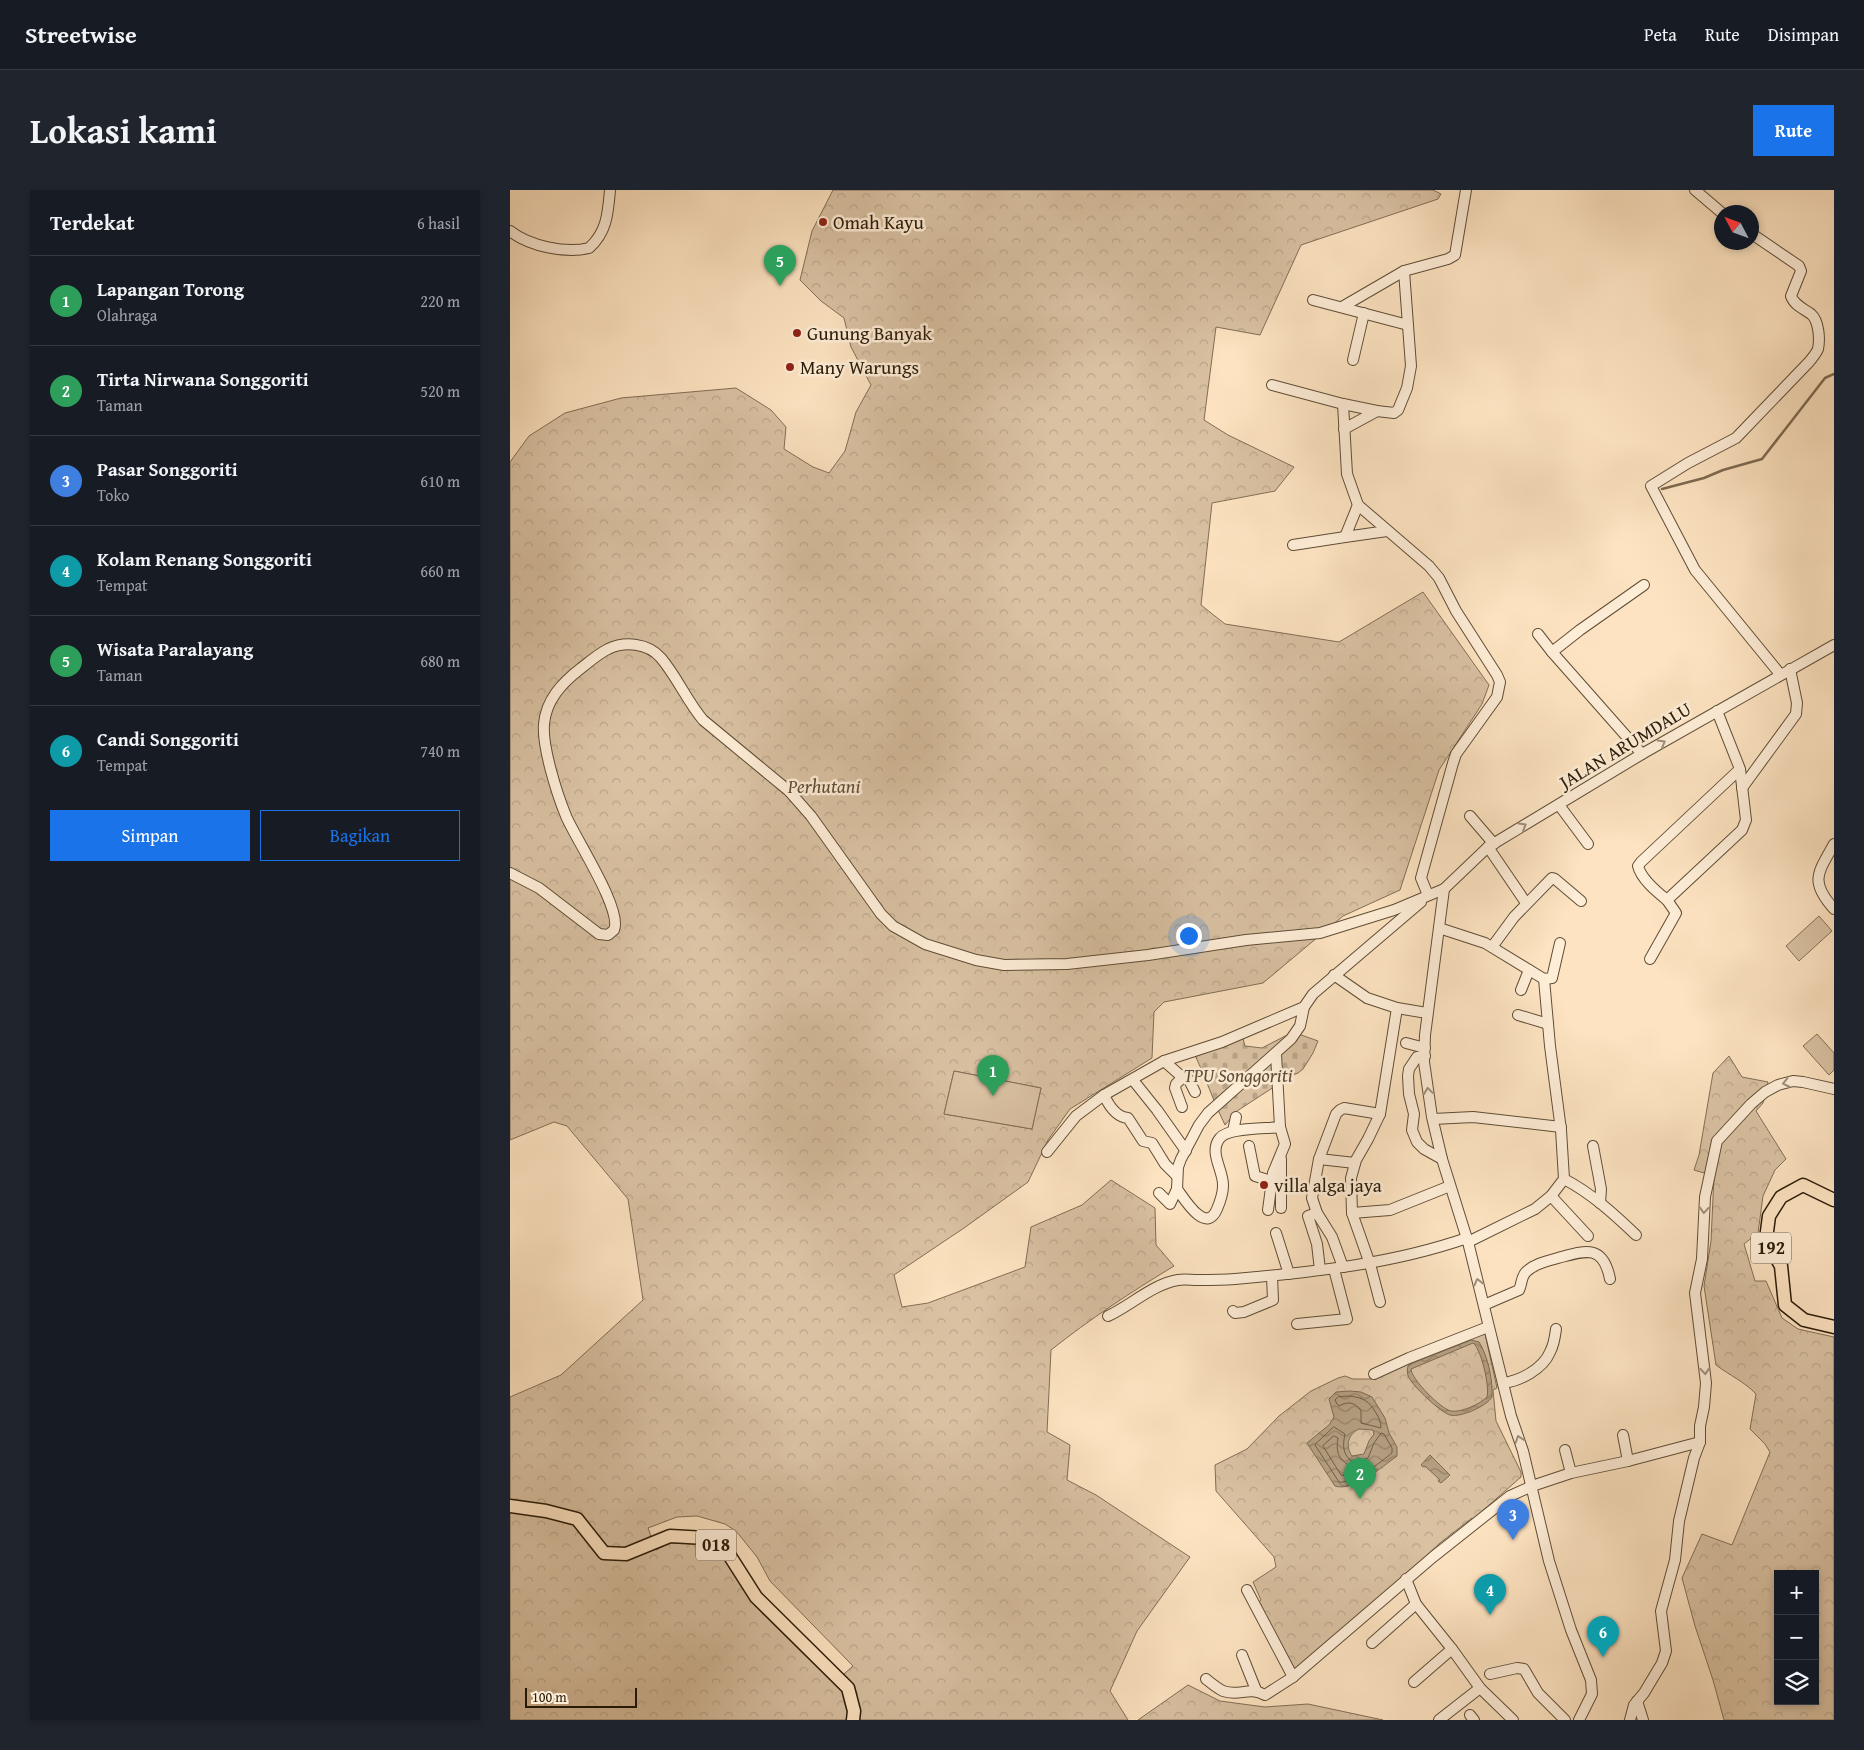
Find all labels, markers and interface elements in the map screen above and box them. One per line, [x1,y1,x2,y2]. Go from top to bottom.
text: Streetwise [25,17,137,52]
text: Peta [1644,21,1677,48]
text: Rute [1705,21,1740,48]
text: Disimpan [1768,21,1839,48]
text: Lokasi kami [30,105,217,156]
button: Rute [1753,105,1834,156]
north arrow [1714,205,1759,250]
text: Terdekat [50,207,134,238]
place label: Omah Kayu [833,208,925,236]
text: 6 hasil [417,211,460,235]
marker: Omah Kayu [817,216,829,228]
pin: 5 [764,245,796,286]
text: Lapangan Torong [97,275,244,303]
text: 1 [62,289,70,313]
text: 220 m [420,289,460,313]
text: Olahraga [97,303,157,327]
place label: Gunung Banyak [807,319,932,347]
marker: Gunung Banyak [791,327,803,339]
place label: Many Warungs [800,353,919,381]
marker: Many Warungs [784,361,796,373]
text: Tirta Nirwana Songgoriti [97,365,309,393]
text: 2 [62,379,70,403]
text: 520 m [420,379,460,403]
text: Taman [97,393,143,417]
text: Pasar Songgoriti [97,455,238,483]
text: 3 [62,469,70,493]
text: 610 m [420,469,460,493]
text: Toko [97,483,129,507]
text: Kolam Renang Songgoriti [97,545,312,573]
text: 4 [62,559,70,583]
text: 660 m [420,559,460,583]
text: Tempat [97,573,148,597]
text: Wisata Paralayang [97,635,253,663]
text: 5 [62,649,70,673]
text: 680 m [420,649,460,673]
text: Taman [97,663,143,687]
street label: JALAN ARUMDALU [1552,694,1696,797]
text: Candi Songgoriti [97,725,239,753]
text: 6 [62,739,70,763]
text: 740 m [420,739,460,763]
one-way arrow [1656,739,1665,749]
text: Tempat [97,753,148,777]
park label: Perhutani [787,772,860,800]
button: Simpan [50,810,250,861]
button: Bagikan [260,810,460,861]
one-way arrow [1517,823,1526,833]
your location [1176,923,1202,949]
pin: 1 [977,1055,1009,1096]
park label: TPU Songgoriti [1183,1061,1293,1089]
one-way arrow [1782,1077,1791,1088]
one-way arrow [1424,1087,1434,1096]
place label: villa alga jaya [1274,1171,1382,1199]
marker: villa alga jaya [1258,1179,1270,1191]
one-way arrow [1698,1206,1709,1214]
road number: 192 [1751,1232,1791,1264]
one-way arrow [1473,1278,1484,1287]
one-way arrow [1699,1367,1710,1375]
one-way arrow [1515,1436,1525,1444]
pin: 2 [1344,1458,1376,1499]
pin: 3 [1497,1499,1529,1540]
road number: 018 [696,1530,736,1560]
map controls [1774,1570,1819,1705]
button: + [1774,1570,1819,1615]
pin: 4 [1474,1574,1506,1615]
button: − [1774,1615,1819,1660]
pin: 6 [1587,1616,1619,1657]
button: layers [1774,1660,1819,1705]
scale bar [525,1685,638,1708]
text: 100 m [532,1687,567,1707]

